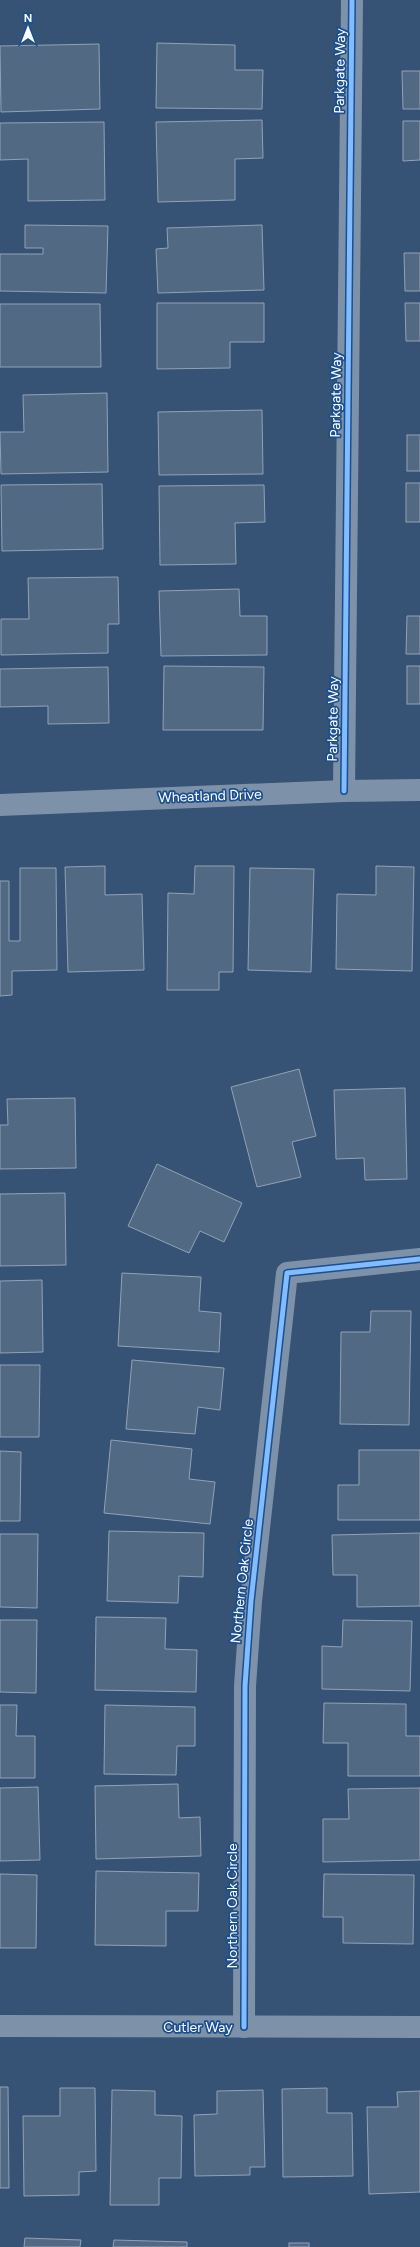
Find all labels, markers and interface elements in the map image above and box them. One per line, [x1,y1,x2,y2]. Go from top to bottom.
north arrow [8,8,48,48]
text: N [24,12,32,25]
street label: Parkgate Way [331,27,349,114]
street label: Parkgate Way [327,351,345,438]
street label: Parkgate Way [324,675,342,762]
street label: Wheatland Drive [158,786,262,806]
street label: Northern Oak Circle [227,1518,257,1644]
street label: Northern Oak Circle [224,1843,241,1969]
street label: Cutler Way [163,2019,233,2036]

